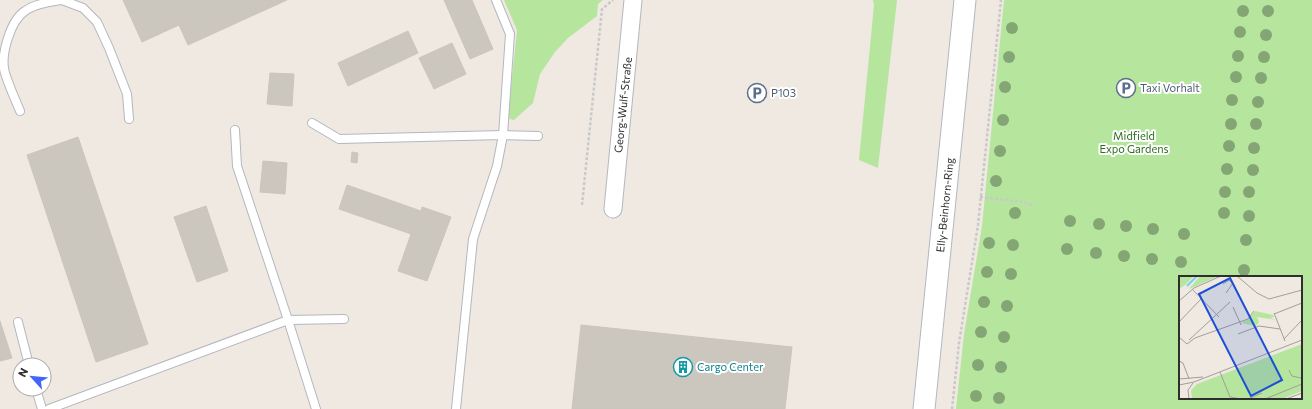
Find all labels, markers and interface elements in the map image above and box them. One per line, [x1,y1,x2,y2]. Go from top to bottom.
street label: Georg-Wulf-Straße [611,56,634,154]
parking icon: Taxi Vorhalt [1115,77,1137,99]
place label: Taxi Vorhalt [1140,81,1200,94]
parking icon: P103 [746,82,768,104]
place label: P103 [771,86,796,99]
park label: Midfield Expo Gardens [1099,129,1169,155]
street label: Elly-Beinhorn-Ring [933,157,956,253]
inset map [1179,276,1302,399]
building icon: Cargo Center [672,356,694,378]
north arrow [12,357,52,397]
place label: Cargo Center [697,360,764,373]
text: N [15,366,30,379]

